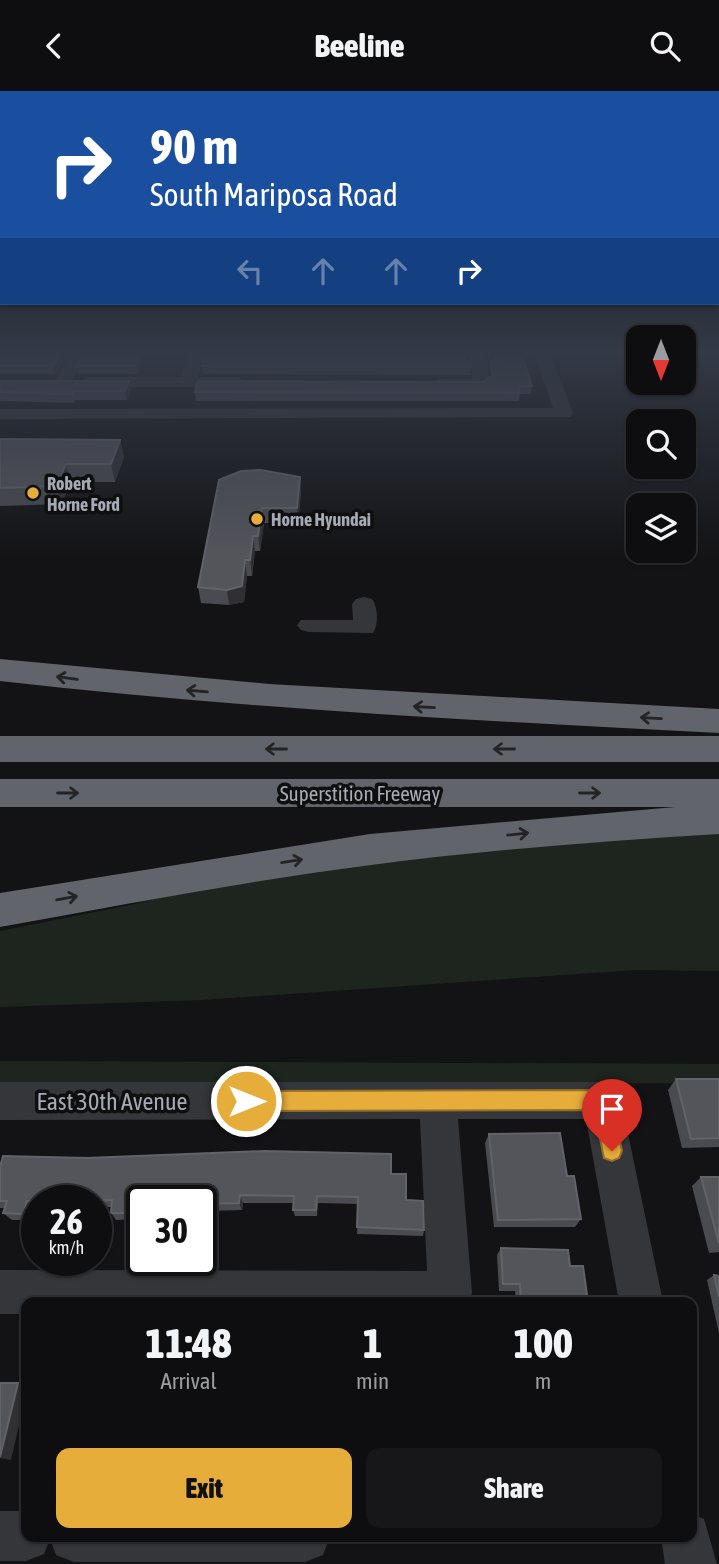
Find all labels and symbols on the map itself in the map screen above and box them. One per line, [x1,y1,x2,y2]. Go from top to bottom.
north arrow [626,325,696,395]
place label: Robert Horne Ford [47,473,120,515]
marker: Robert Horne Ford [25,485,41,501]
place label: Horne Hyundai [271,509,371,530]
marker: Horne Hyundai [249,511,265,527]
one-way arrow [57,671,79,684]
one-way arrow [186,684,208,697]
one-way arrow [412,700,435,713]
one-way arrow [640,711,663,724]
one-way arrow [265,742,288,756]
one-way arrow [493,742,516,756]
street label: Superstition Freeway [280,781,441,805]
one-way arrow [56,786,79,800]
one-way arrow [578,786,601,800]
one-way arrow [506,827,528,840]
one-way arrow [280,854,303,867]
one-way arrow [55,891,78,904]
position arrow [209,1064,283,1138]
pin [582,1079,642,1151]
street label: East 30th Avenue [37,1088,187,1115]
speed limit sign: 30 [126,1185,217,1276]

